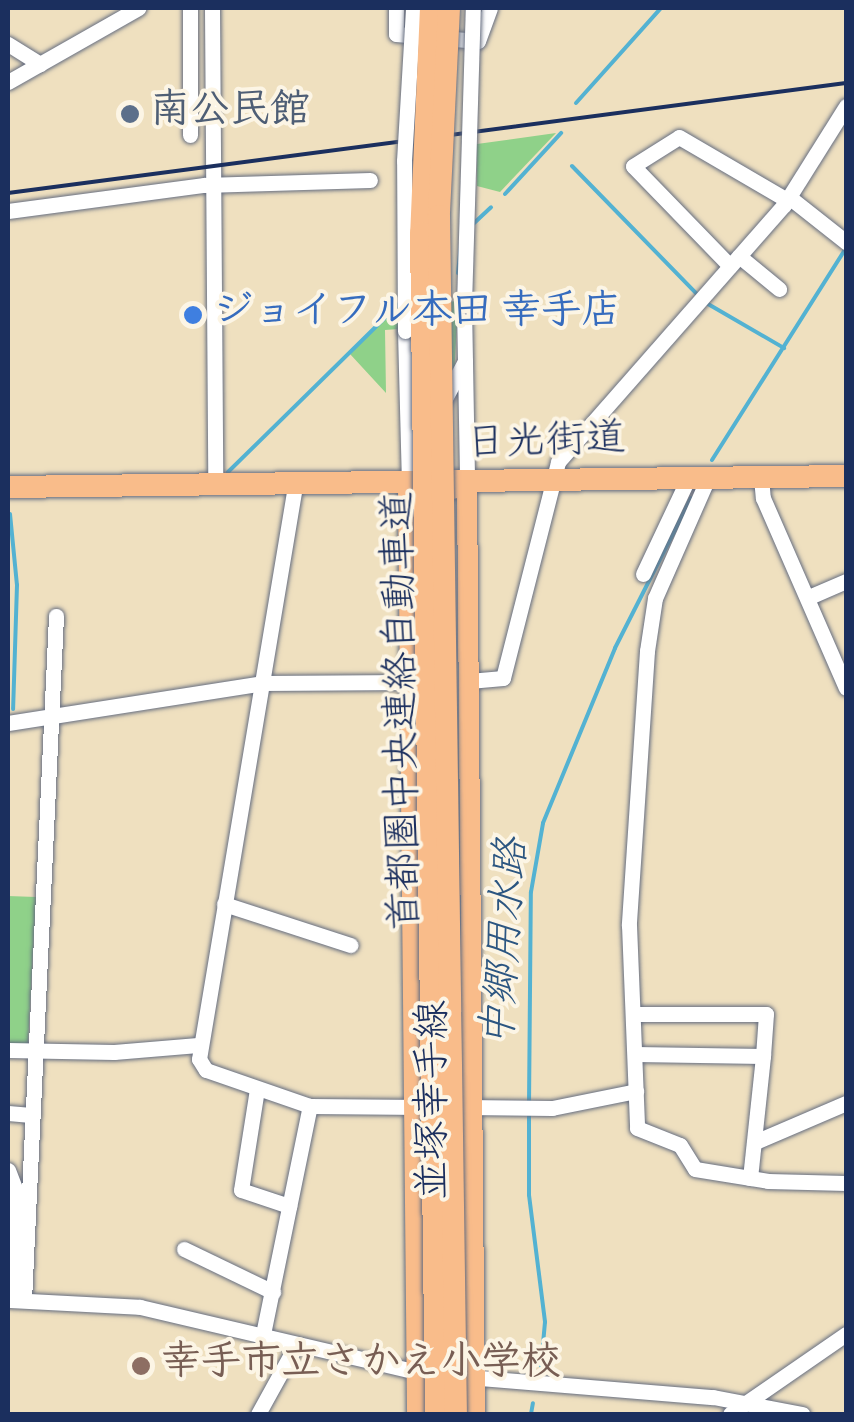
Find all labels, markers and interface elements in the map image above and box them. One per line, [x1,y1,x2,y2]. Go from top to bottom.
place label: 南公民館 [150,90,310,138]
marker: 南公民館 [119,103,141,125]
place label: ジョイフル本田 幸手店 [213,291,622,339]
marker: ジョイフル本田 幸手店 [182,304,204,326]
street label: 日光街道 [465,418,627,472]
street label: 首都圏中央連絡自動車道 [378,491,434,931]
water label: 中郷用水路 [477,836,541,1050]
street label: 並塚幸手線 [413,1000,461,1200]
place label: 幸手市立さかえ小学校 [161,1342,561,1390]
marker: 幸手市立さかえ小学校 [130,1355,152,1377]

